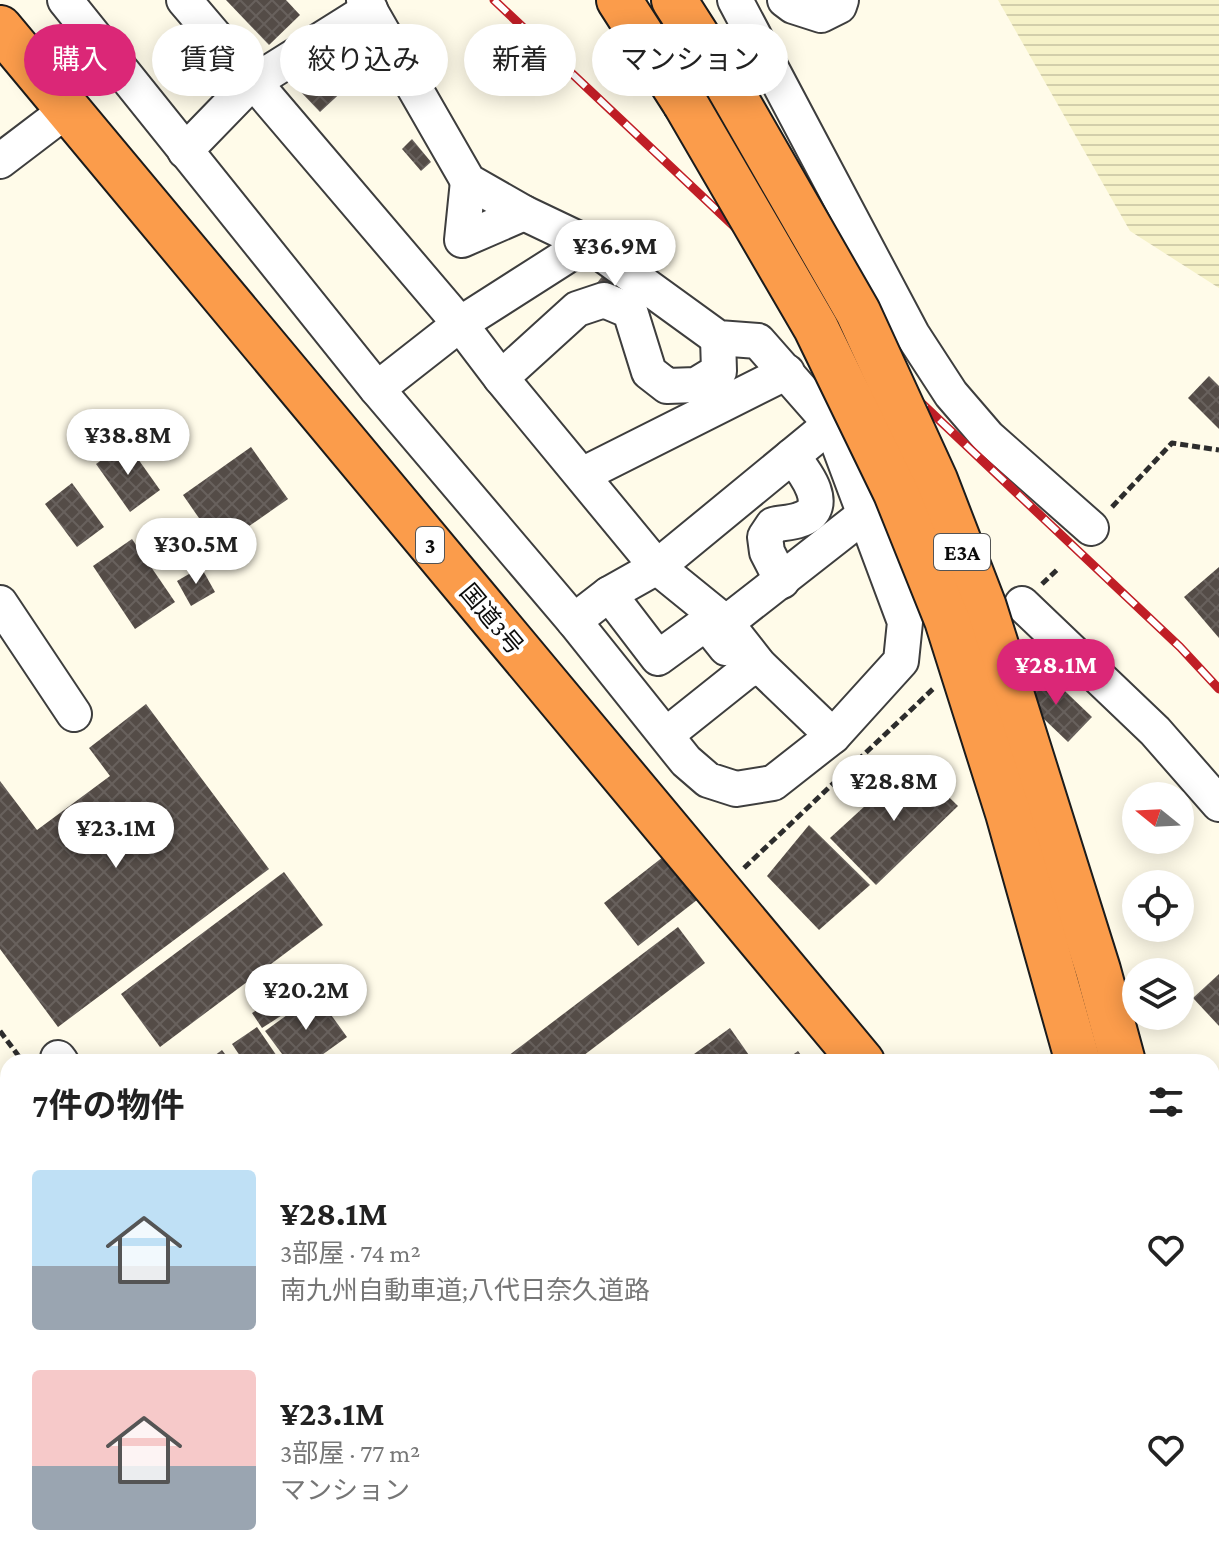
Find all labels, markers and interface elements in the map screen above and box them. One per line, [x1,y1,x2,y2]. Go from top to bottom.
chip: 購入 [24,24,136,96]
chip: 賃貸 [152,24,264,96]
chip: 絞り込み [280,24,448,96]
chip: 新着 [464,24,576,96]
chip: マンション [592,24,788,96]
pin: ¥36.9M [550,220,680,288]
text: ¥36.9M [573,231,657,260]
pin: ¥38.8M [63,409,193,477]
text: ¥38.8M [85,420,171,449]
pin: ¥30.5M [131,518,261,586]
road number: 3 [416,527,444,563]
text: ¥30.5M [154,529,238,558]
road number: E3A [934,534,990,570]
street label: 国道3号 [455,578,529,660]
pin: ¥28.1M [991,639,1121,707]
text: ¥28.1M [1015,650,1097,679]
pin: ¥28.8M [829,755,959,823]
text: ¥28.8M [850,766,938,795]
north arrow [1122,782,1194,854]
map controls [1122,782,1194,1030]
pin: ¥23.1M [51,802,181,870]
text: ¥23.1M [76,813,156,842]
button: locate [1122,870,1194,942]
button: layers [1122,958,1194,1030]
pin: ¥20.2M [241,964,371,1032]
text: ¥20.2M [263,975,349,1004]
icon: filters [1144,1080,1188,1124]
text: 7件の物件 [32,1087,184,1124]
text: ¥28.1M [280,1195,388,1232]
icon: home [96,1202,192,1298]
icon: heart [1144,1228,1188,1272]
text: 3部屋 · 74 m² [280,1239,421,1268]
text: 南九州自動車道;八代日奈久道路 [280,1276,650,1305]
text: ¥23.1M [280,1395,384,1432]
icon: home [96,1402,192,1498]
icon: heart [1144,1428,1188,1472]
text: 3部屋 · 77 m² [280,1439,420,1468]
text: マンション [280,1476,410,1505]

